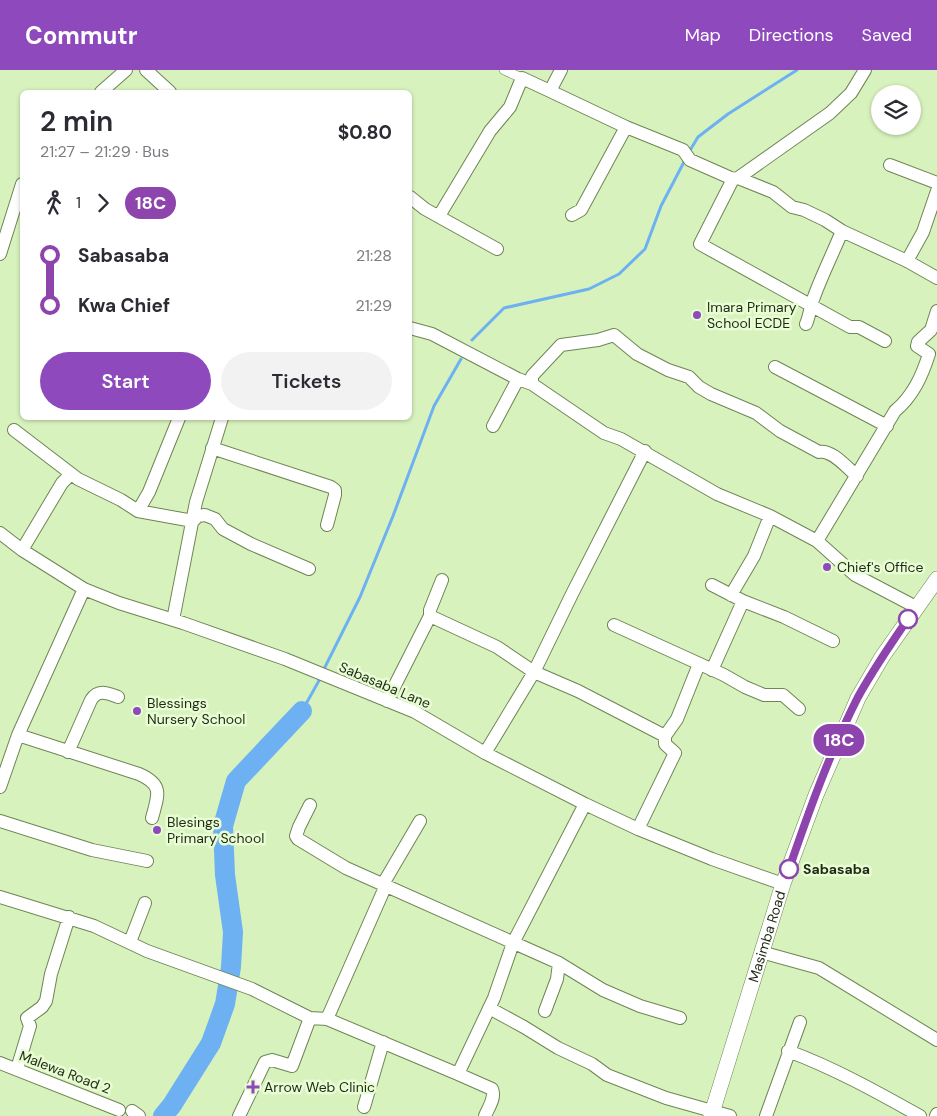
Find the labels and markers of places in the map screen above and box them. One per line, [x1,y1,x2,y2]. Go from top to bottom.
place label: Imara Primary School ECDE [707,298,797,332]
marker: Imara Primary School ECDE [691,309,703,321]
place label: Chief's Office [837,558,924,576]
marker: Chief's Office [821,561,833,573]
unlabelled marker [898,609,918,629]
place label: Blessings Nursery School [147,694,245,728]
marker: Blessings Nursery School [131,705,143,717]
place label: Blesings Primary School [167,813,264,847]
marker: Blesings Primary School [151,824,163,836]
marker: Sabasaba [779,859,799,879]
place label: Sabasaba [803,860,870,878]
place label: Arrow Web Clinic [264,1078,375,1096]
marker: Arrow Web Clinic [246,1080,260,1094]

